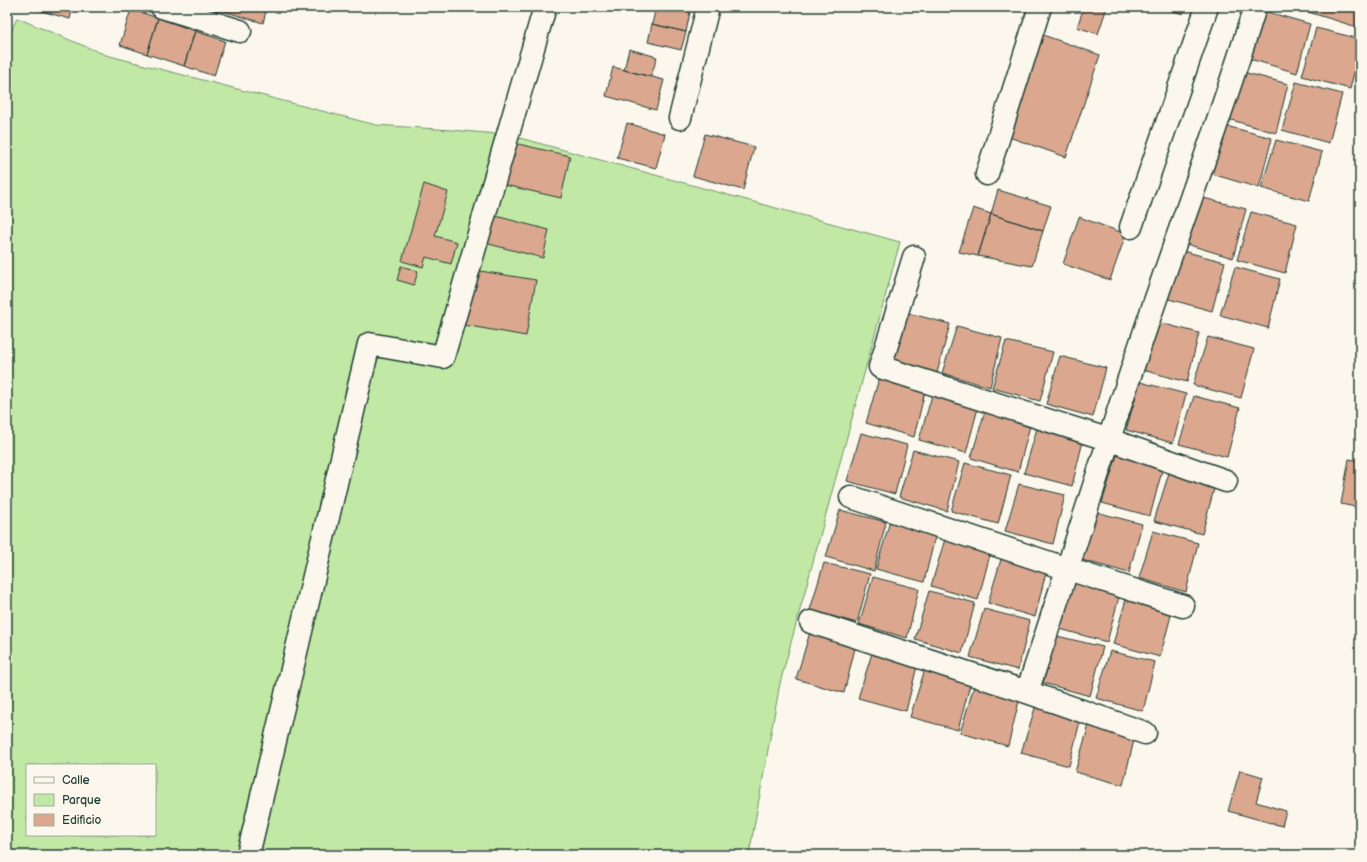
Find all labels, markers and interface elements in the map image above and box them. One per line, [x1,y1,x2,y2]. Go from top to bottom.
legend [26,764,156,836]
text: Calle [62,773,90,788]
text: Parque [62,793,101,808]
text: Edificio [62,813,102,828]

